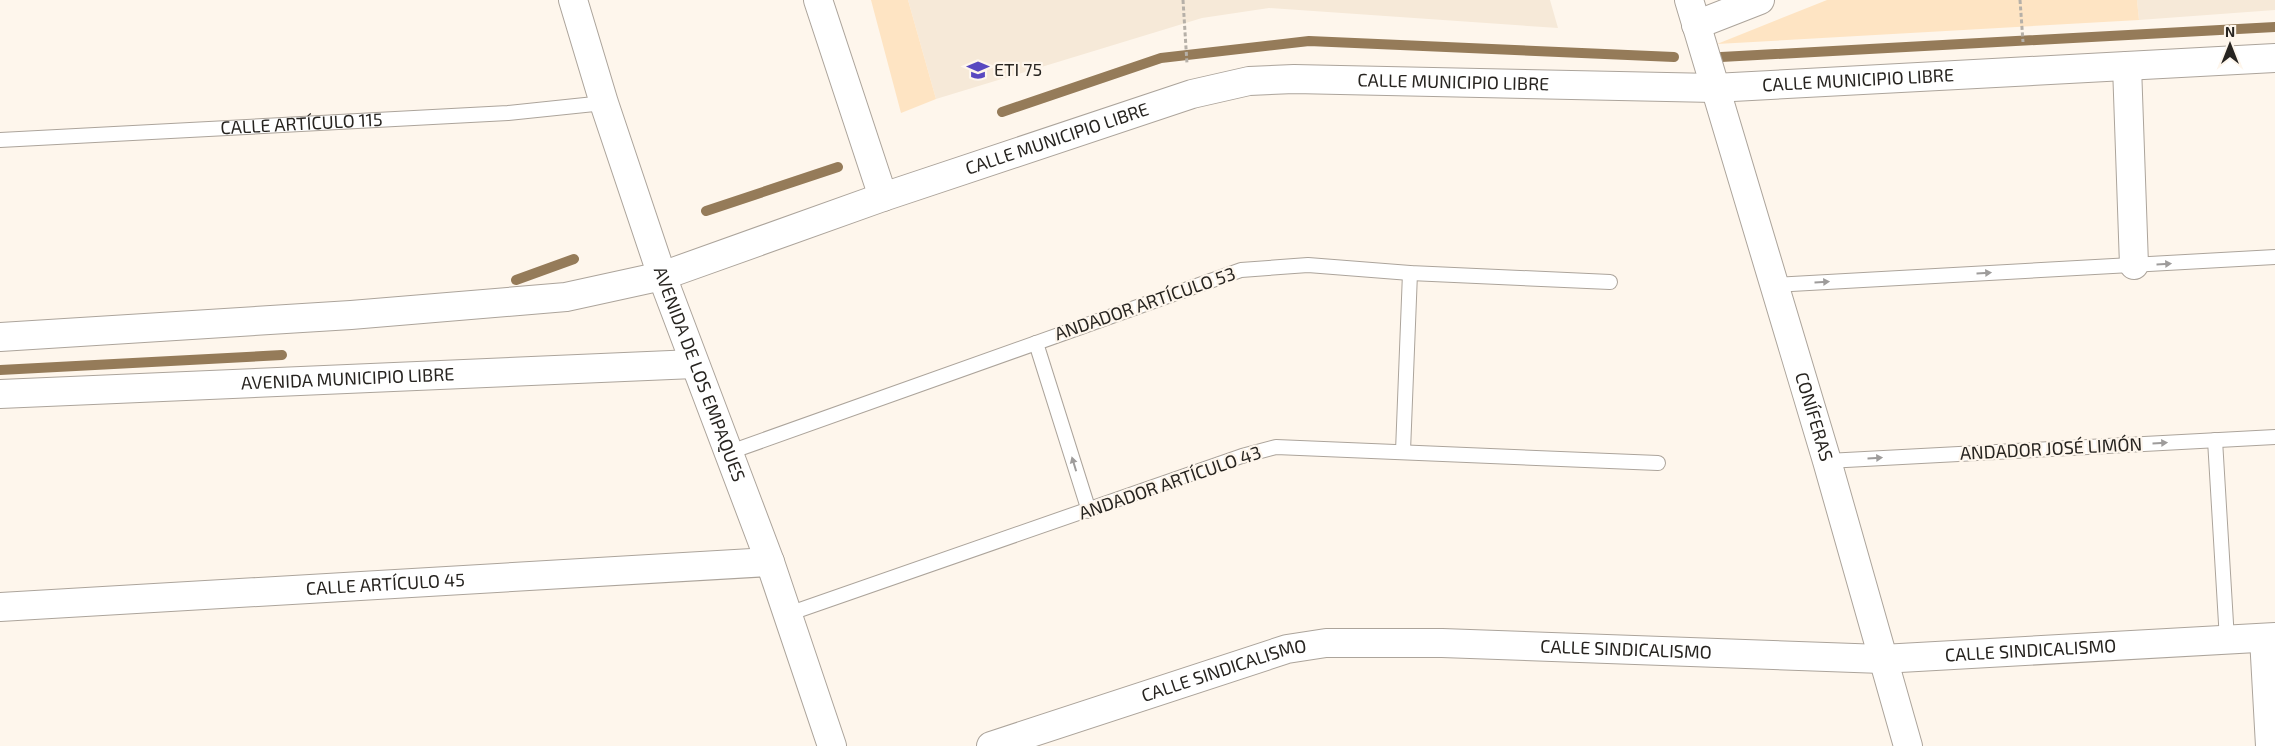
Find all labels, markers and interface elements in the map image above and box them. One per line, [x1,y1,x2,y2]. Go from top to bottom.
north arrow [2205,20,2255,70]
text: N [2225,23,2235,40]
school or university icon: ETI 75 [965,57,991,83]
place label: ETI 75 [994,58,1042,80]
street label: CALLE MUNICIPIO LIBRE [1762,63,1955,95]
street label: CALLE MUNICIPIO LIBRE [1357,68,1550,94]
street label: CALLE MUNICIPIO LIBRE [962,97,1151,179]
street label: CALLE ARTÍCULO 115 [220,108,383,138]
one-way arrow [2156,259,2172,267]
street label: ANDADOR ARTÍCULO 53 [1051,262,1238,344]
street label: AVENIDA DE LOS EMPAQUES [650,264,751,484]
one-way arrow [1976,269,1992,277]
one-way arrow [1814,278,1830,286]
street label: AVENIDA MUNICIPIO LIBRE [240,362,455,394]
street label: CONÍFERAS [1791,369,1838,464]
street label: ANDADOR JOSÉ LIMÓN [1959,432,2143,464]
one-way arrow [2152,439,2168,447]
street label: ANDADOR ARTÍCULO 43 [1076,441,1264,524]
one-way arrow [1868,454,1884,462]
one-way arrow [1070,457,1078,472]
street label: CALLE ARTÍCULO 45 [305,568,465,599]
street label: CALLE SINDICALISMO [1138,634,1308,706]
street label: CALLE SINDICALISMO [1944,634,2117,665]
street label: CALLE SINDICALISMO [1540,635,1712,663]

